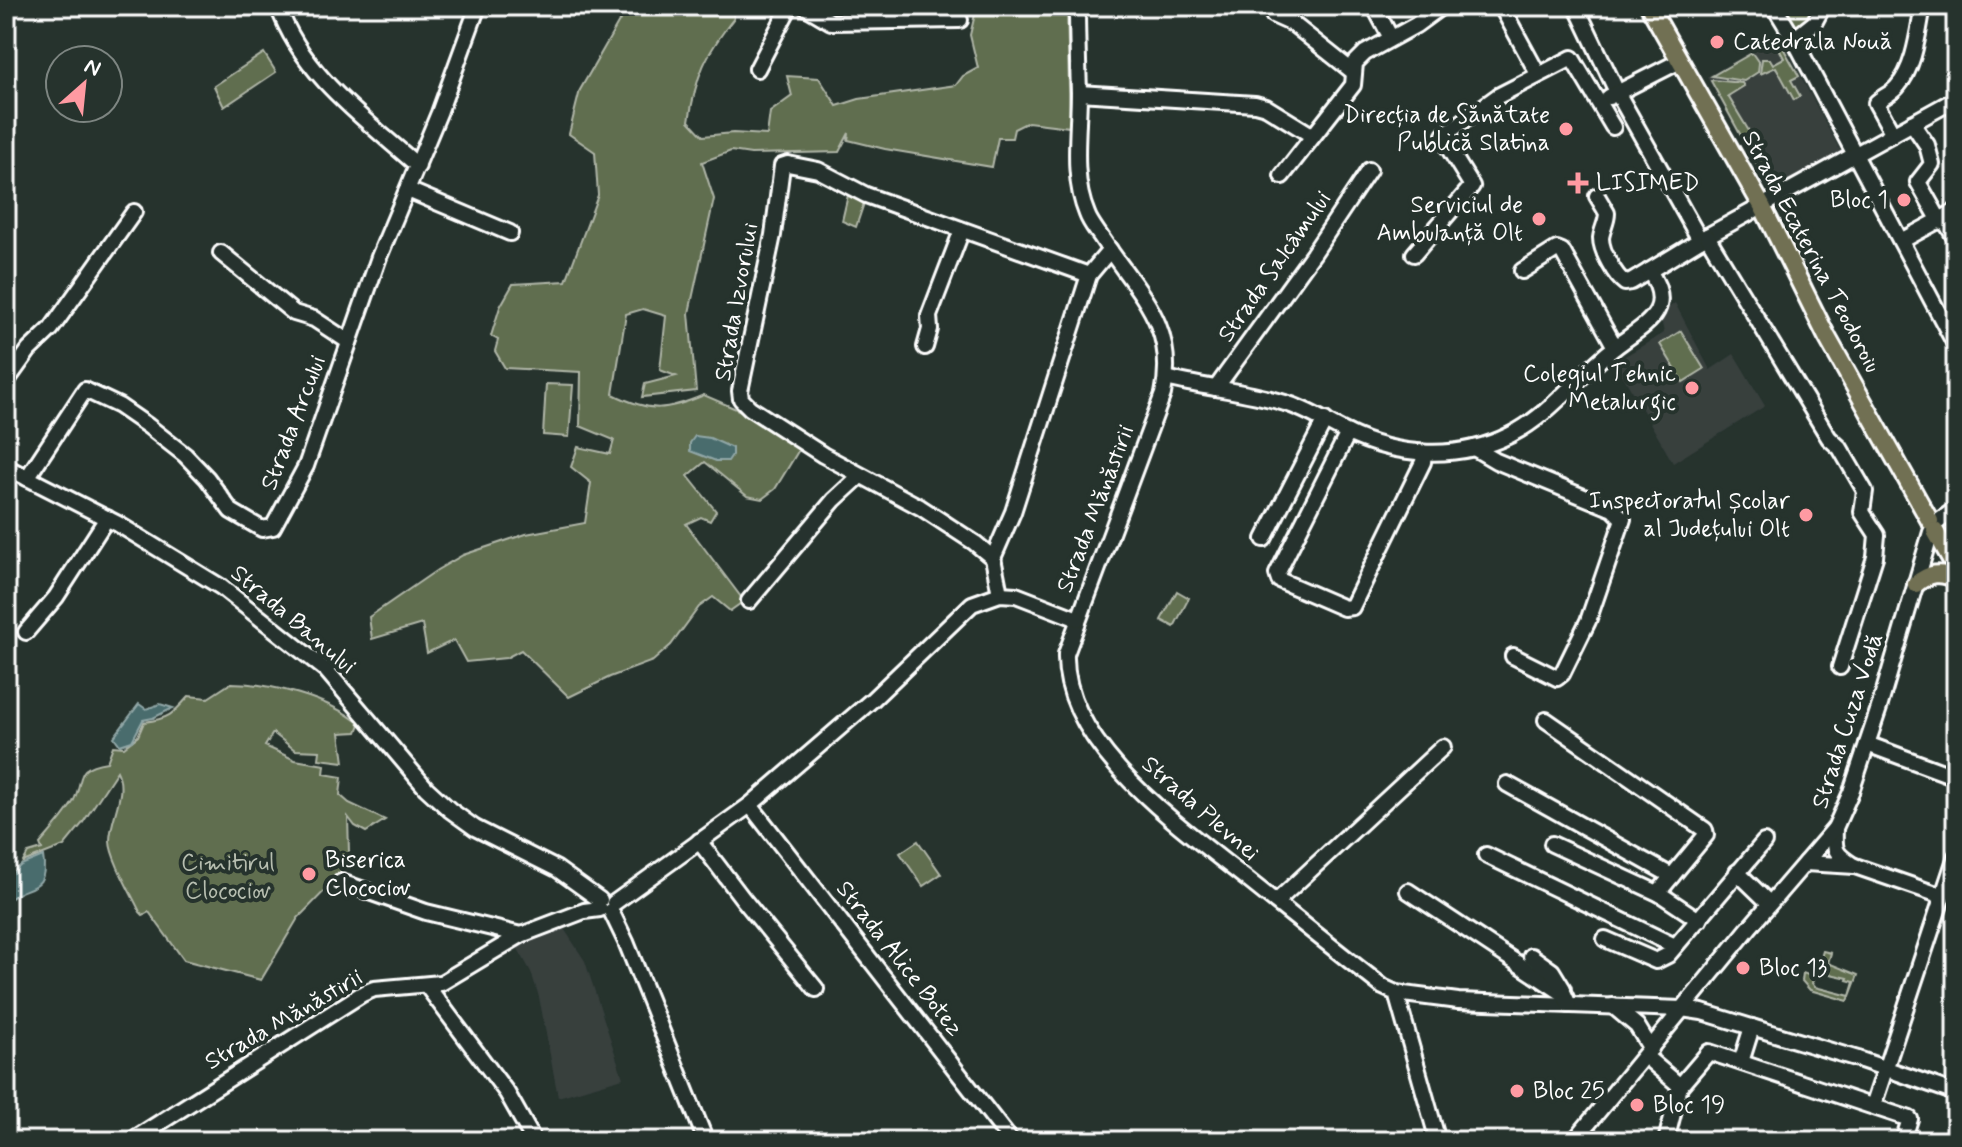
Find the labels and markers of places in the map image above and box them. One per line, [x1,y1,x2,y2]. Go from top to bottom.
place label: Catedrala Nouă [1733,27,1892,58]
marker: Catedrala Nouă [1708,33,1726,51]
place label: Direcția de Sănătate Publică Slatina [1344,100,1550,159]
marker: Direcția de Sănătate Publică Slatina [1557,120,1575,138]
place label: LISIMED [1596,168,1700,199]
marker: LISIMED [1567,172,1589,194]
place label: Bloc 1 [1830,185,1888,216]
place label: Serviciul de Ambulanță Olt [1377,190,1523,249]
marker: Bloc 1 [1895,191,1913,209]
marker: Serviciul de Ambulanță Olt [1530,210,1548,228]
place label: Colegiul Tehnic Metalurgic [1523,359,1676,421]
marker: Colegiul Tehnic Metalurgic [1683,379,1701,397]
place label: Inspectoratul Școlar al Județului Olt [1589,486,1791,545]
marker: Inspectoratul Școlar al Județului Olt [1797,506,1815,524]
place label: Biserica Clocociov [325,845,411,904]
marker: Biserica Clocociov [300,865,318,883]
place label: Bloc 13 [1759,953,1827,984]
marker: Bloc 13 [1734,959,1752,977]
place label: Bloc 25 [1533,1076,1605,1107]
marker: Bloc 25 [1508,1082,1526,1100]
place label: Bloc 19 [1653,1090,1725,1121]
marker: Bloc 19 [1628,1096,1646,1114]

